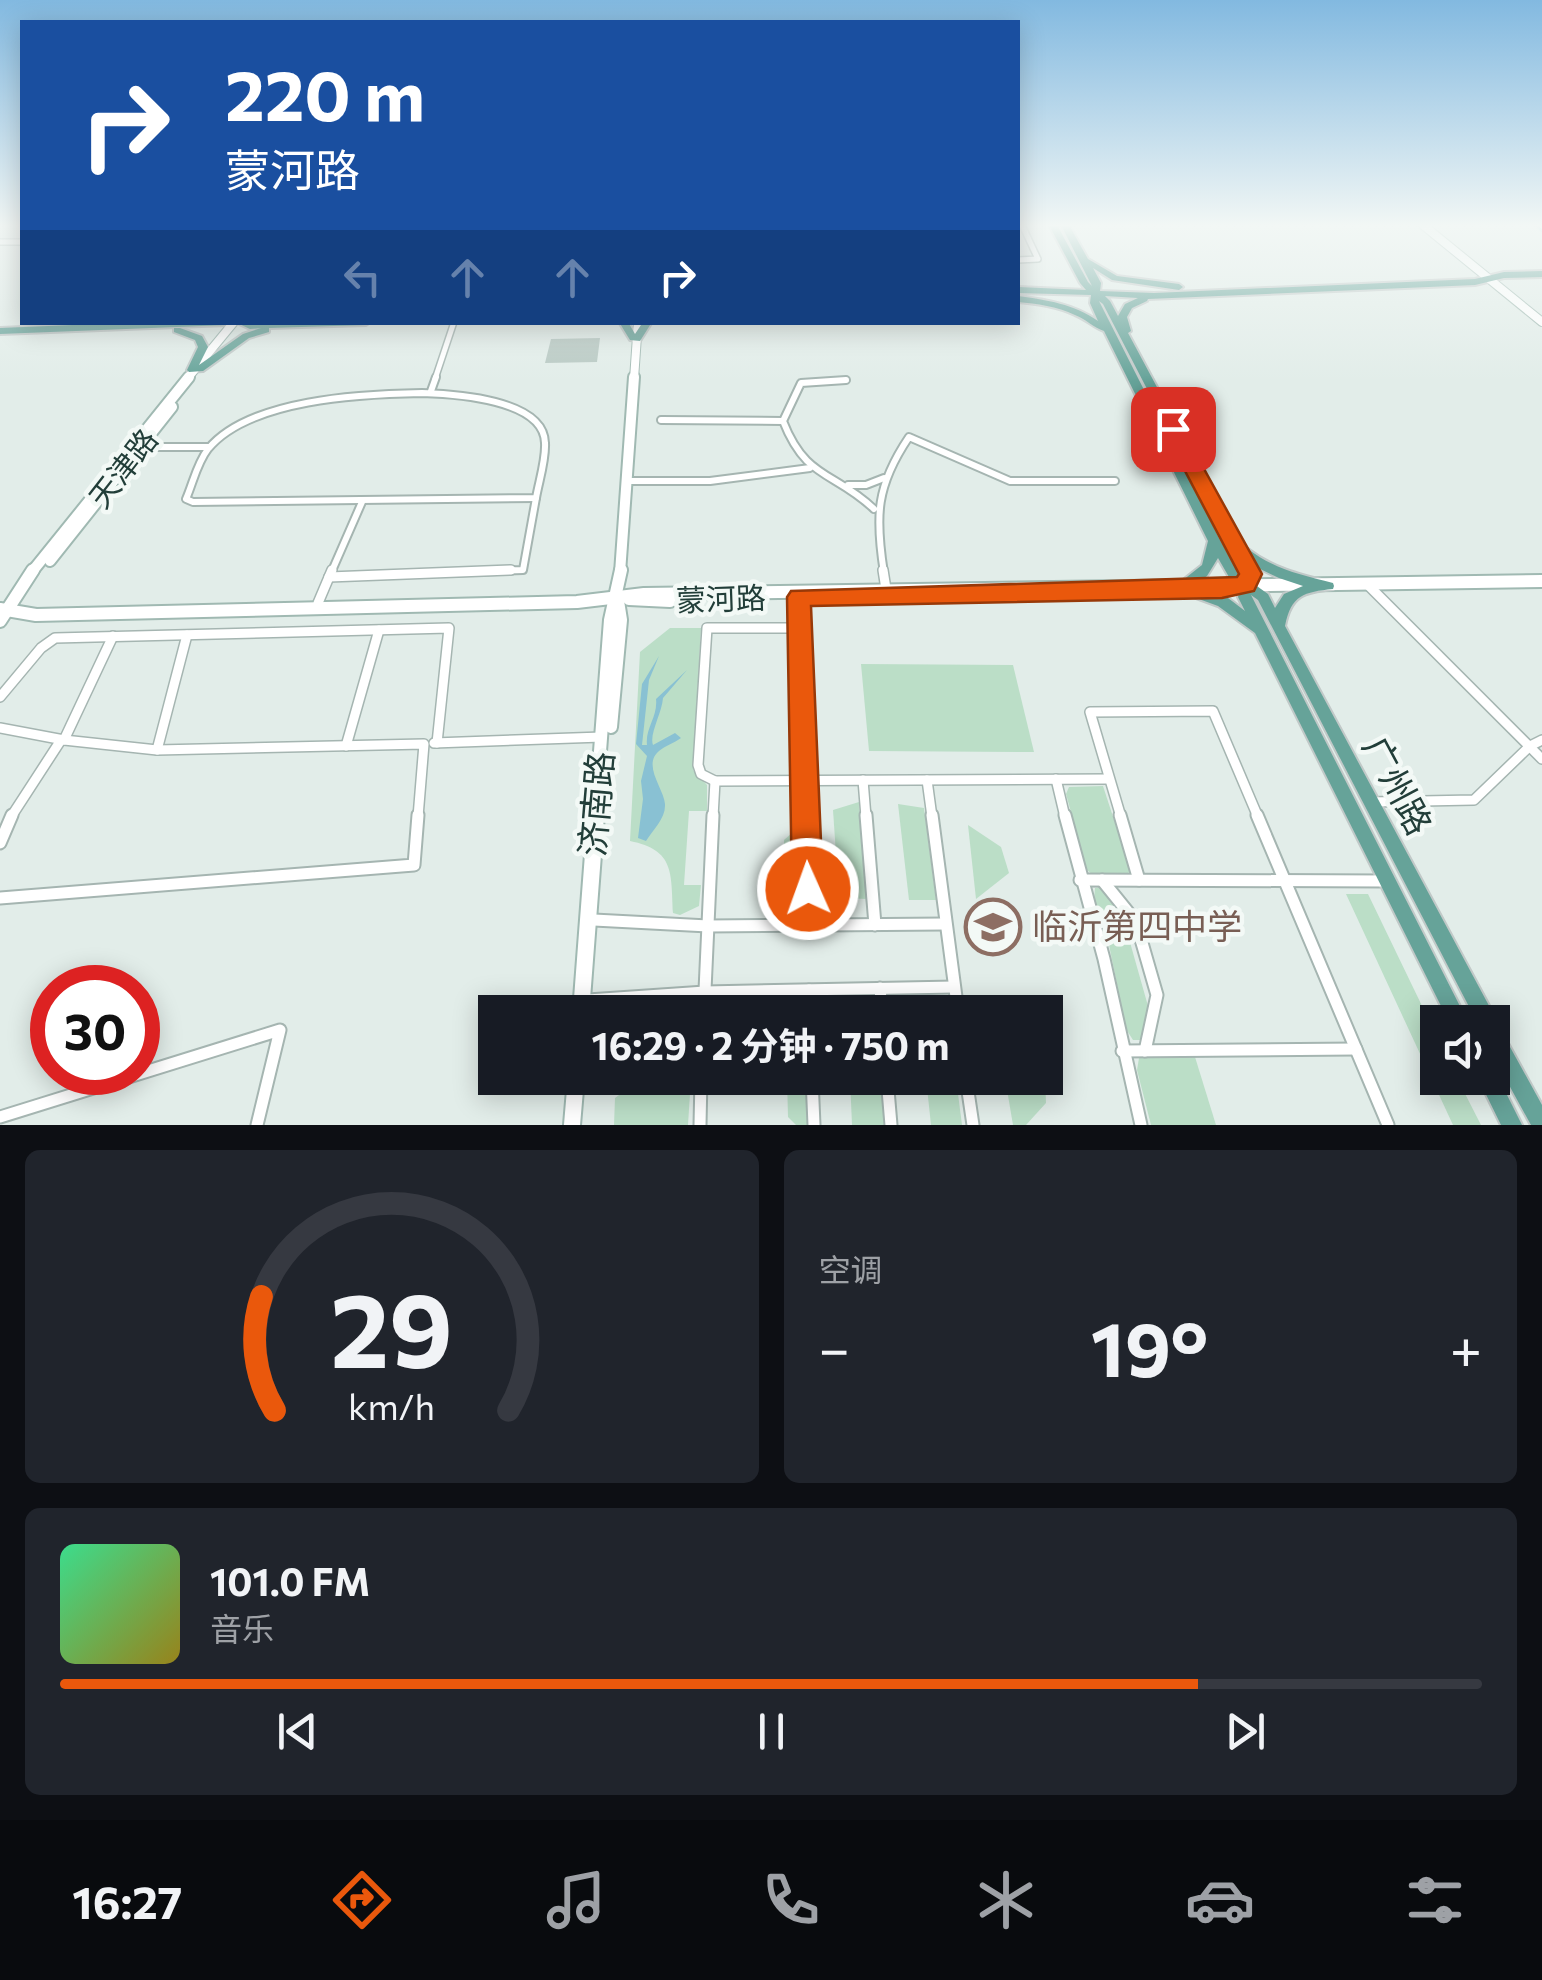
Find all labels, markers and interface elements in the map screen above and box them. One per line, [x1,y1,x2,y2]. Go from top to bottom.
text: 220 m [225,50,425,135]
icon: right [60,60,190,190]
text: 蒙河路 [225,141,360,196]
icon: left [335,250,390,305]
icon: ahead [440,250,495,305]
icon: ahead [545,250,600,305]
icon: right [650,250,705,305]
pin [1131,387,1216,472]
icon: arrive [1146,402,1201,457]
street label: 天津路 [80,421,164,514]
street label: 蒙河路 [675,577,767,618]
street label: 广州路 [1356,728,1443,841]
street label: 济南路 [569,750,621,858]
position arrow [756,837,860,941]
school or university icon: 临沂第四中学 [963,897,1023,957]
place label: 临沂第四中学 [1032,903,1242,946]
speed limit sign: 30 [30,965,160,1095]
map controls [1420,1005,1510,1095]
button: sound [1420,1005,1510,1095]
text: 16:29 · 2 分钟 · 750 m [591,1021,950,1068]
text: 空调 [819,1249,883,1289]
text: 29 [330,1262,453,1389]
text: 19° [1091,1301,1209,1392]
text: − [819,1313,850,1380]
text: + [1450,1313,1482,1380]
text: km/h [348,1384,435,1427]
text: 101.0 FM [210,1557,370,1604]
text: 音乐 [210,1608,274,1648]
icon: previous [270,1704,325,1759]
icon: pause [744,1704,799,1759]
icon: next [1218,1704,1273,1759]
icon: directions [327,1865,397,1935]
icon: music [541,1865,611,1935]
icon: phone [756,1865,826,1935]
icon: climate [971,1865,1041,1935]
icon: car [1185,1865,1255,1935]
icon: filters [1400,1865,1470,1935]
text: 16:27 [72,1873,182,1928]

